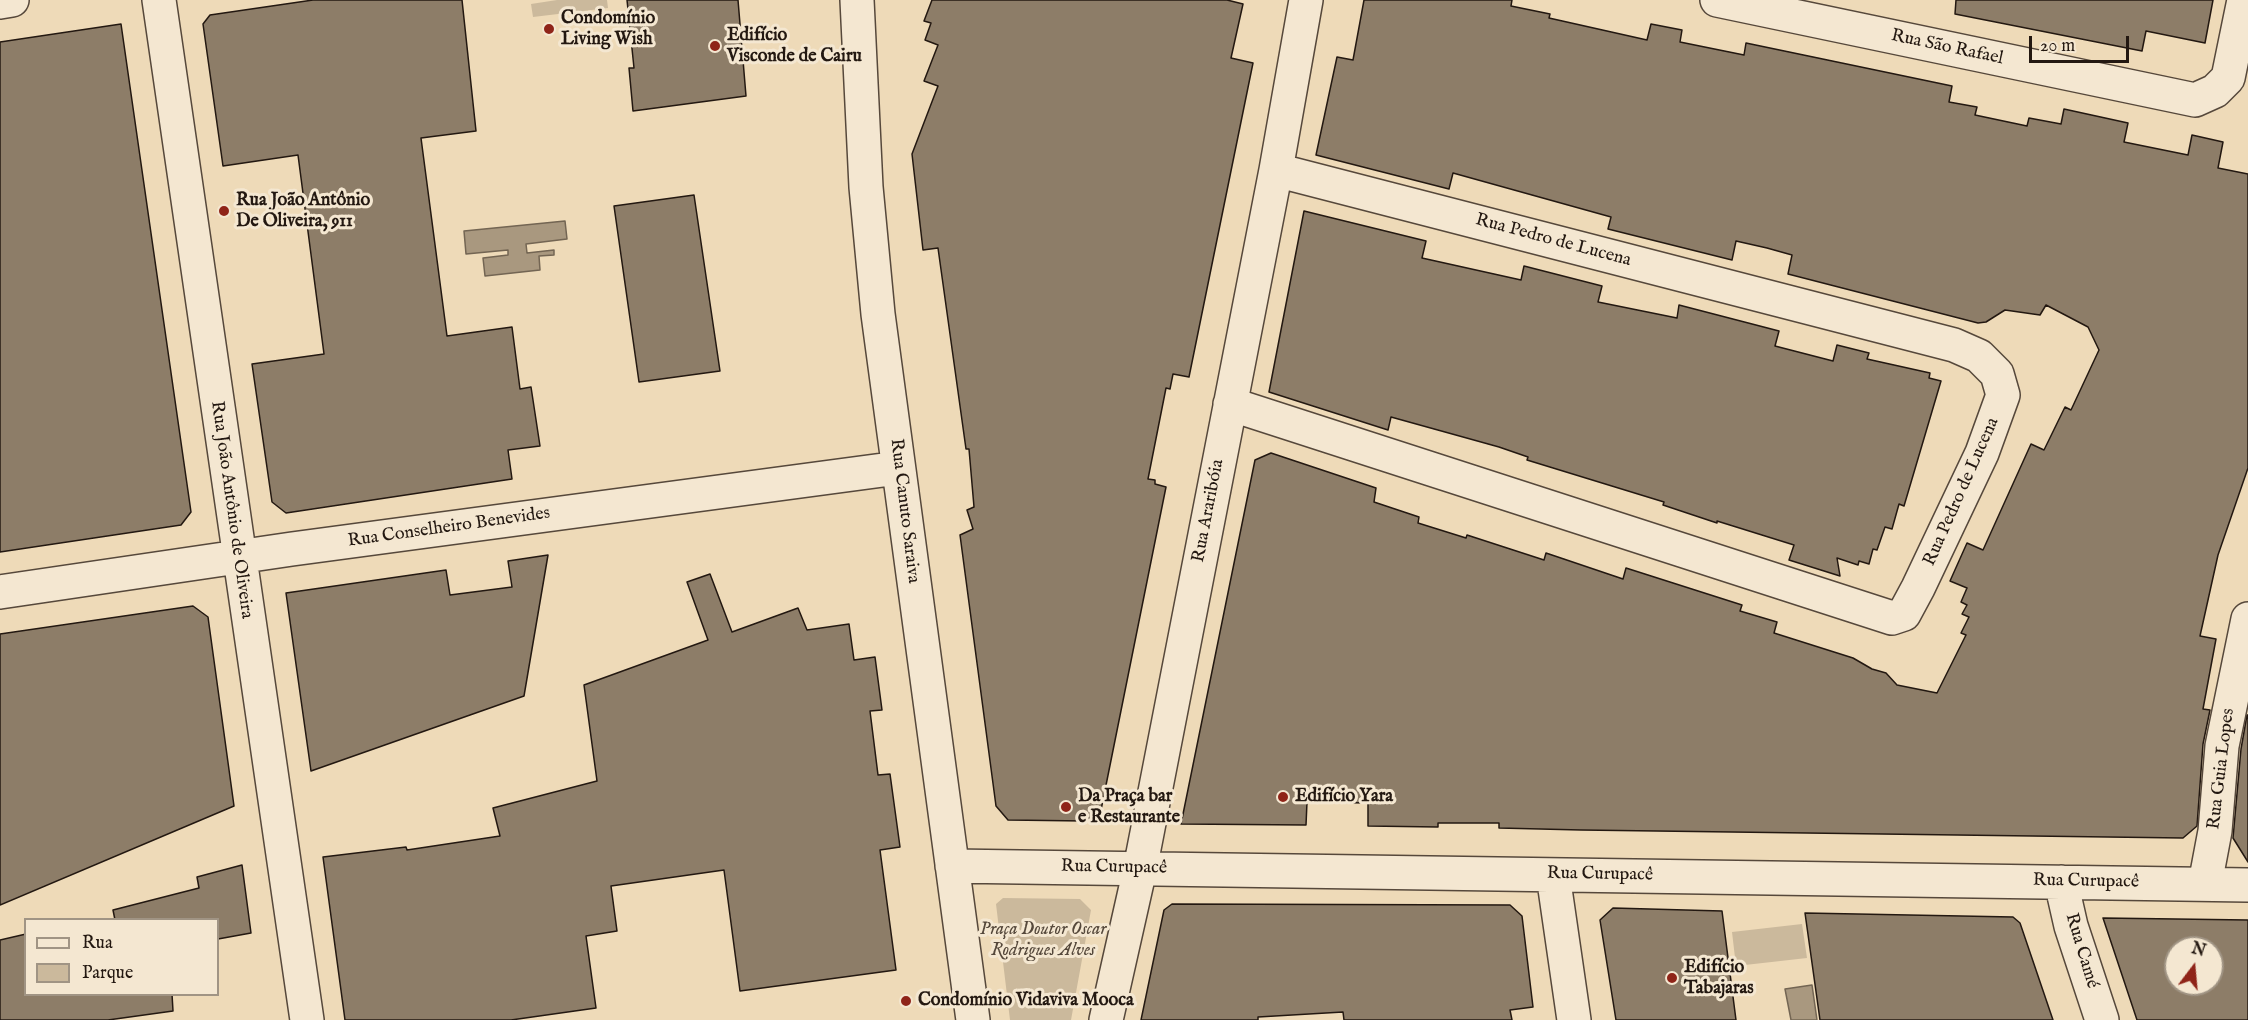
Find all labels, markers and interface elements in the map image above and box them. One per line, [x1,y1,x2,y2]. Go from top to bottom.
place label: Condomínio Living Wish [561,8,655,50]
marker: Condomínio Living Wish [542,22,556,36]
scale bar [2032,24,2132,62]
place label: Edifício Visconde de Cairu [727,25,862,68]
street label: Rua São Rafael [1889,26,2005,70]
text: 20 m [2040,35,2075,58]
marker: Edifício Visconde de Cairu [708,39,722,53]
place label: Rua João Antônio De Oliveira, 911 [236,190,370,232]
marker: Rua João Antônio De Oliveira, 911 [217,204,231,218]
street label: Rua Pedro de Lucena [1473,210,1633,272]
street label: Rua João Antônio de Oliveira [205,400,257,620]
street label: Rua Pedro de Lucena [1920,414,2004,570]
street label: Rua Canuto Saraiva [884,437,924,585]
street label: Rua Araribóia [1188,458,1230,564]
street label: Rua Conselheiro Benevides [346,503,552,553]
street label: Rua Guia Lopes [2204,707,2240,831]
place label: Da Praça bar e Restaurante [1078,786,1180,828]
place label: Edifício Yara [1295,786,1393,808]
marker: Edifício Yara [1276,790,1290,804]
marker: Da Praça bar e Restaurante [1059,800,1073,814]
street label: Rua Curupacê [1061,856,1167,880]
street label: Rua Curupacê [1547,863,1653,887]
street label: Rua Curupacê [2033,870,2139,894]
street label: Rua Camé [2059,911,2103,991]
legend [24,918,219,996]
park label: Praça Doutor Oscar Rodrigues Alves [980,919,1106,962]
text: Rua [82,932,113,955]
north arrow [2164,936,2224,996]
text: N [2189,939,2208,962]
place label: Edifício Tabajaras [1684,957,1754,1000]
text: Parque [82,962,133,985]
marker: Edifício Tabajaras [1665,971,1679,985]
place label: Condomínio Vidaviva Mooca [918,990,1134,1012]
marker: Condomínio Vidaviva Mooca [899,994,913,1008]

